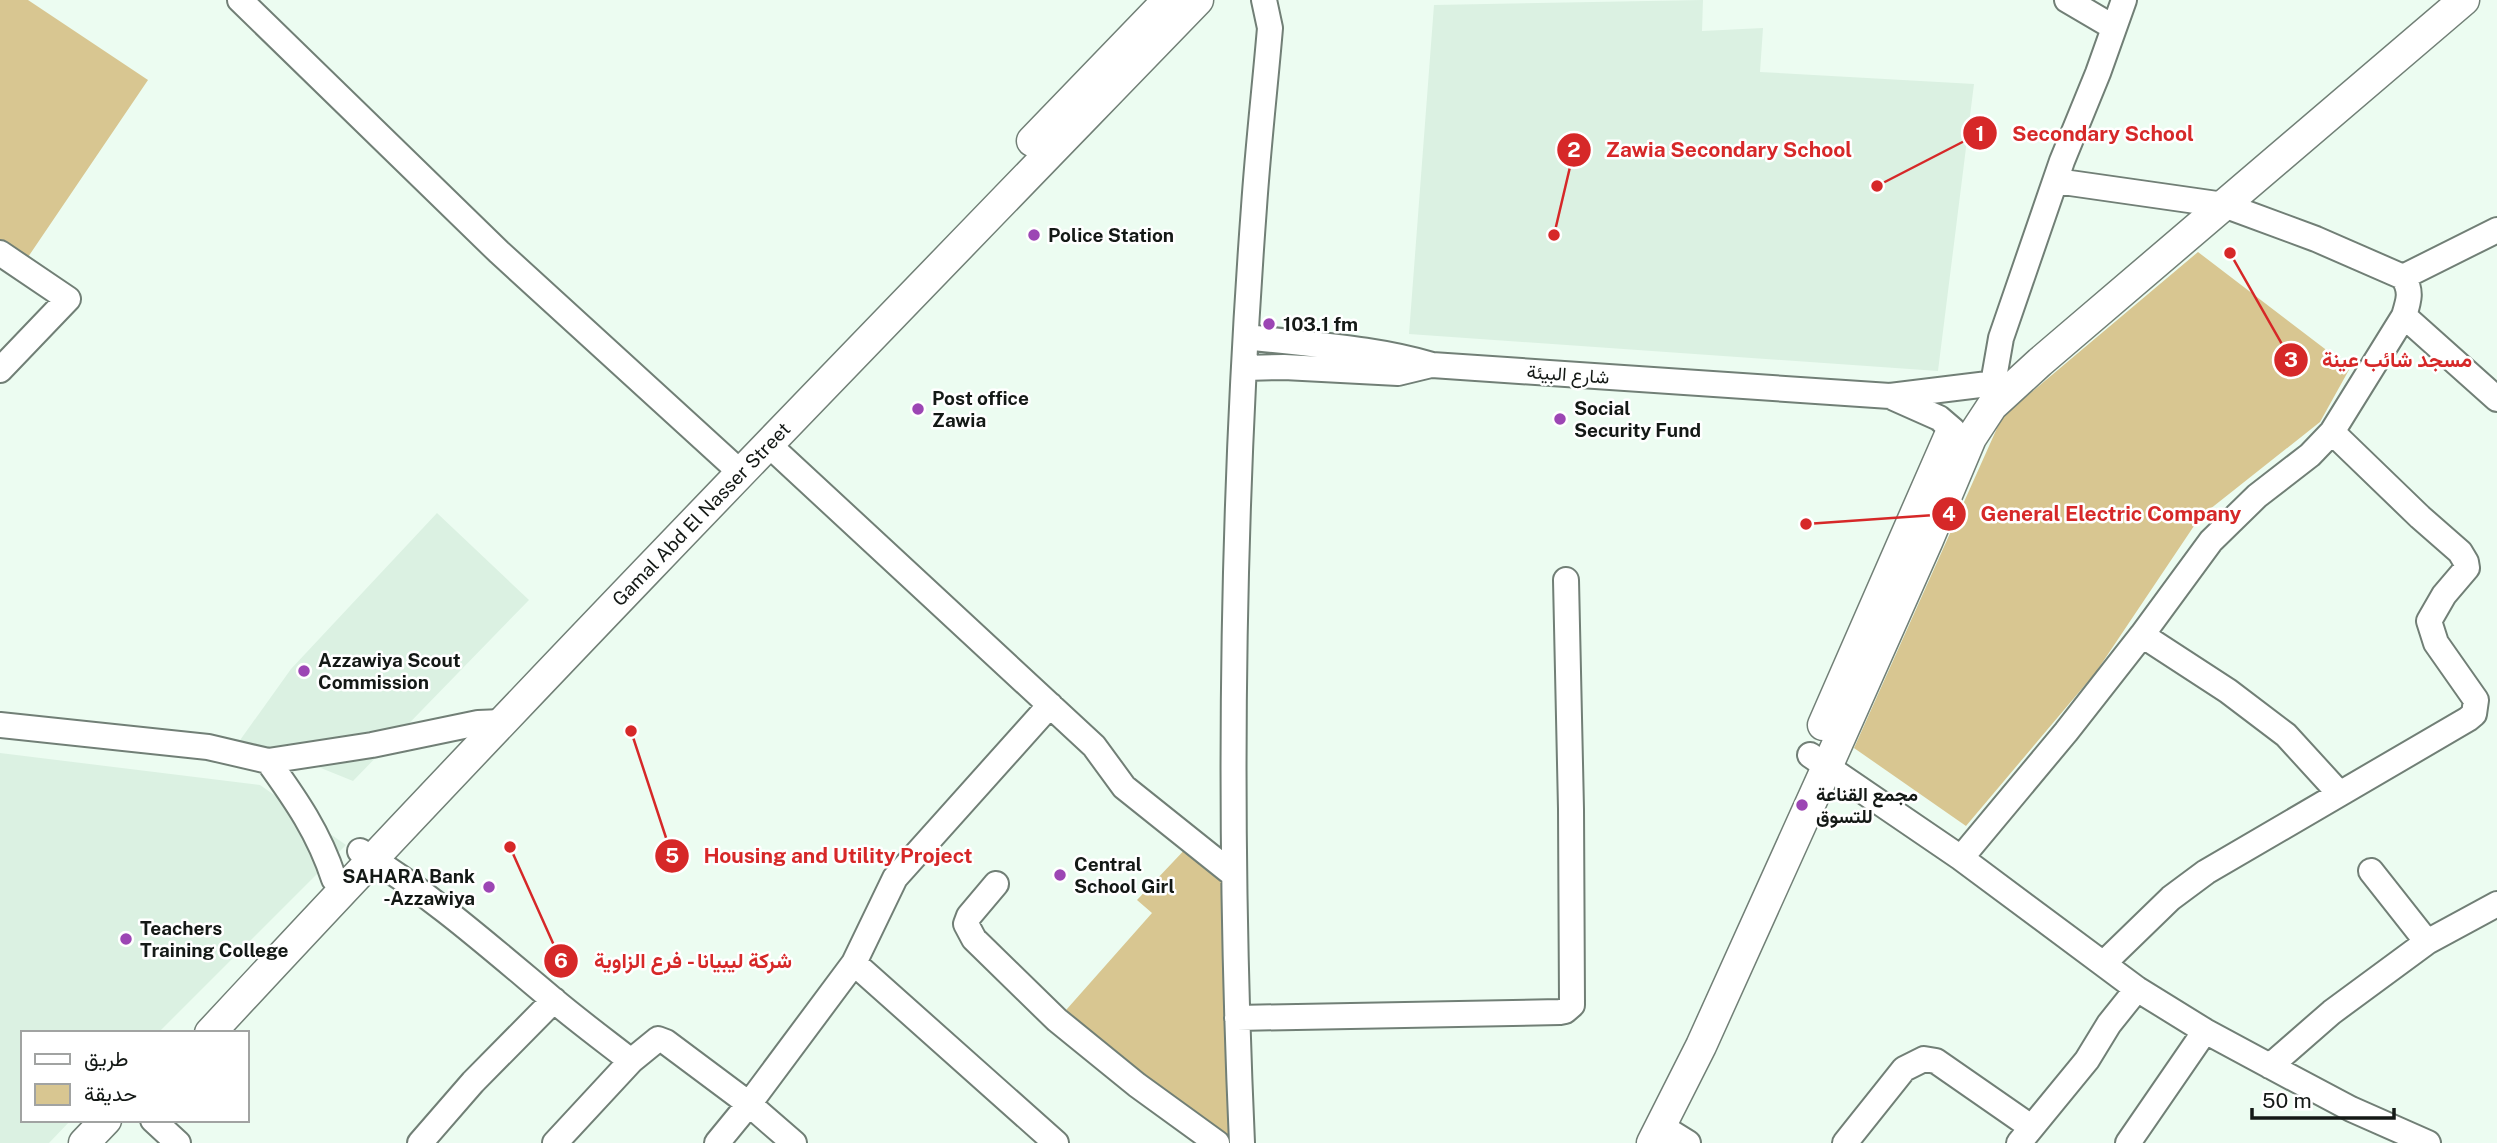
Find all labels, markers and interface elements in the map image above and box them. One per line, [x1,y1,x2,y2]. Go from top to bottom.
callout: Secondary School [1963,112,2208,154]
text: 1 [1976,121,1985,146]
text: Secondary School [2012,121,2194,146]
callout: Zawia Secondary School [1557,129,1866,171]
text: 2 [1567,137,1581,162]
text: Zawia Secondary School [1606,137,1852,162]
place label: Police Station [1048,224,1174,246]
marker: Police Station [1026,227,1042,243]
place label: 103.1 fm [1283,313,1358,335]
marker: 103.1 fm [1261,316,1277,332]
callout: مسجد شائب عينة [2273,339,2486,381]
text: 3 [2284,347,2298,372]
text: مسجد شائب عينة [2322,347,2472,372]
street label: شارع البيئة [1526,360,1610,390]
place label: Post office Zawia [932,387,1029,431]
place label: Social Security Fund [1574,397,1701,441]
marker: Post office Zawia [910,401,926,417]
marker: Social Security Fund [1552,411,1568,427]
street label: Gamal Abd El Nasser Street [607,418,795,610]
callout: General Electric Company [1931,493,2255,535]
text: 4 [1942,501,1956,526]
text: General Electric Company [1981,501,2242,526]
place label: Azzawiya Scout Commission [318,649,461,693]
marker: Azzawiya Scout Commission [296,663,312,679]
place label: مجمع القناعة للتسوق [1816,783,1918,829]
marker: مجمع القناعة للتسوق [1794,797,1810,813]
callout: Housing and Utility Project [654,835,987,877]
text: 5 [665,843,679,868]
text: Housing and Utility Project [703,843,973,868]
place label: Central School Girl [1074,853,1175,897]
place label: SAHARA Bank -Azzawiya [342,865,475,909]
marker: Central School Girl [1052,867,1068,883]
marker: SAHARA Bank -Azzawiya [481,879,497,895]
place label: Teachers Training College [140,917,289,961]
marker: Teachers Training College [118,931,134,947]
callout: شركة ليبيانا - فرع الزاوية [544,940,808,982]
text: 6 [554,948,568,973]
text: شركة ليبيانا - فرع الزاوية [594,948,792,975]
legend [21,1031,248,1122]
text: طريق [84,1046,129,1072]
scale bar [2252,1076,2394,1120]
text: حديقة [84,1081,137,1106]
text: 50 m [2262,1088,2312,1113]

